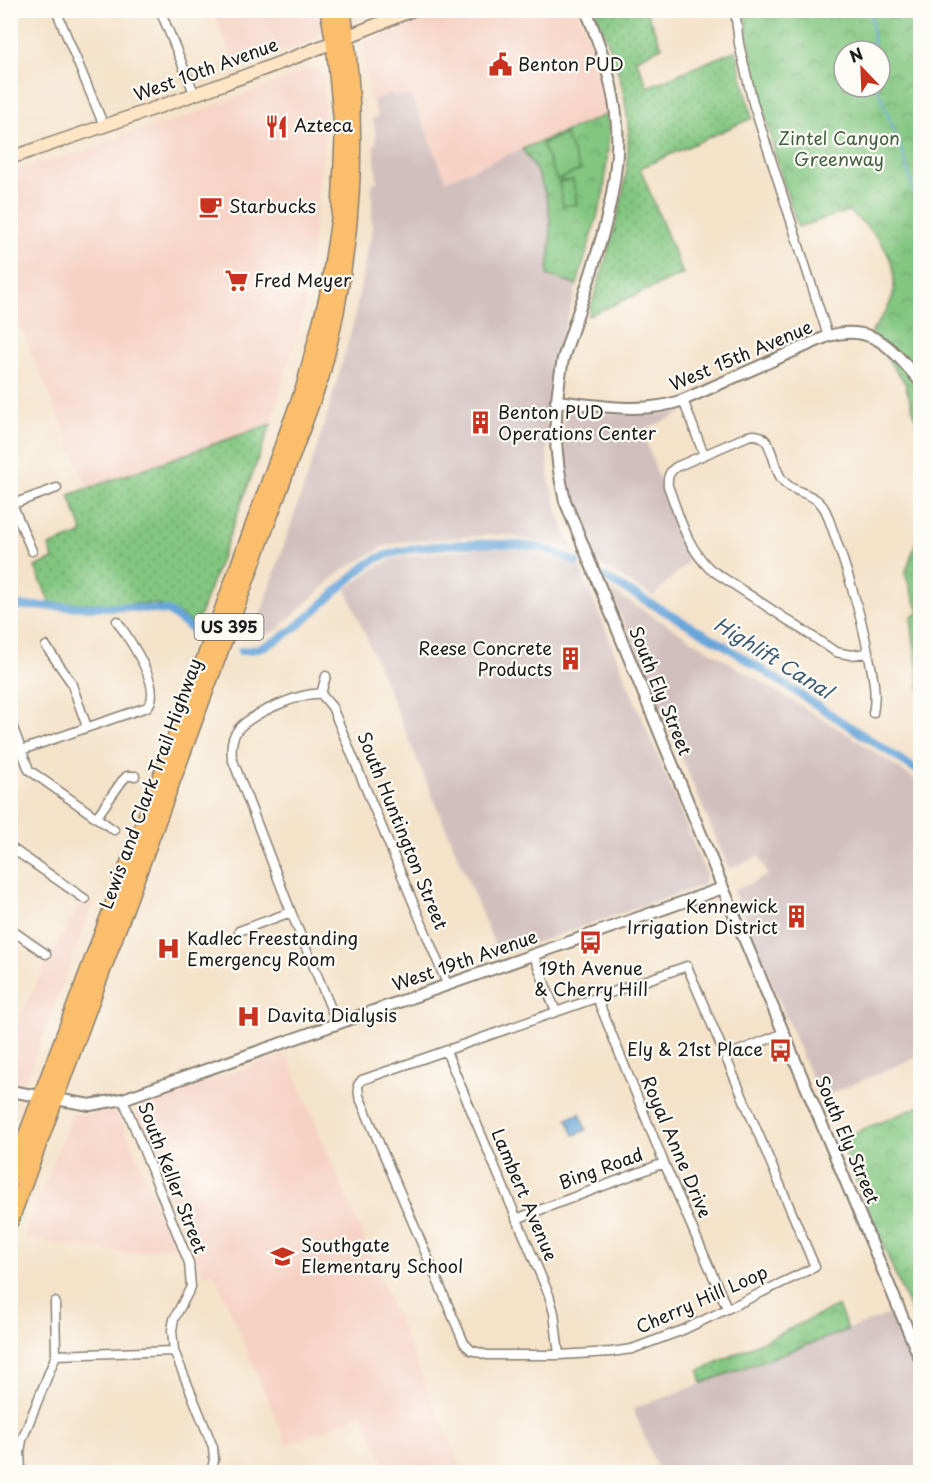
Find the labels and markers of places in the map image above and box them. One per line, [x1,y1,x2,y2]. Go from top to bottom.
place label: Benton PUD [518,50,624,77]
public building icon: Benton PUD [487,52,513,78]
place label: Azteca [294,111,354,138]
restaurant icon: Azteca [263,113,289,139]
place label: Starbucks [229,192,316,219]
cafe icon: Starbucks [198,194,224,220]
place label: Fred Meyer [254,266,352,293]
supermarket icon: Fred Meyer [223,268,249,294]
place label: Benton PUD Operations Center [498,398,657,446]
building icon: Benton PUD Operations Center [467,410,493,436]
place label: Reese Concrete Products [418,634,552,682]
building icon: Reese Concrete Products [557,646,583,672]
place label: Kennewick Irrigation District [627,892,778,940]
building icon: Kennewick Irrigation District [783,904,809,930]
place label: Kadlec Freestanding Emergency Room [187,924,358,972]
bus stop icon: 19th Avenue & Cherry Hill [578,930,604,956]
hospital icon: Kadlec Freestanding Emergency Room [156,936,182,962]
place label: 19th Avenue & Cherry Hill [534,954,648,1002]
place label: Davita Dialysis [267,1001,397,1028]
hospital icon: Davita Dialysis [236,1003,262,1029]
place label: Ely & 21st Place [627,1035,763,1062]
bus stop icon: Ely & 21st Place [768,1037,794,1063]
place label: Southgate Elementary School [301,1231,463,1279]
school or university icon: Southgate Elementary School [270,1243,296,1269]

